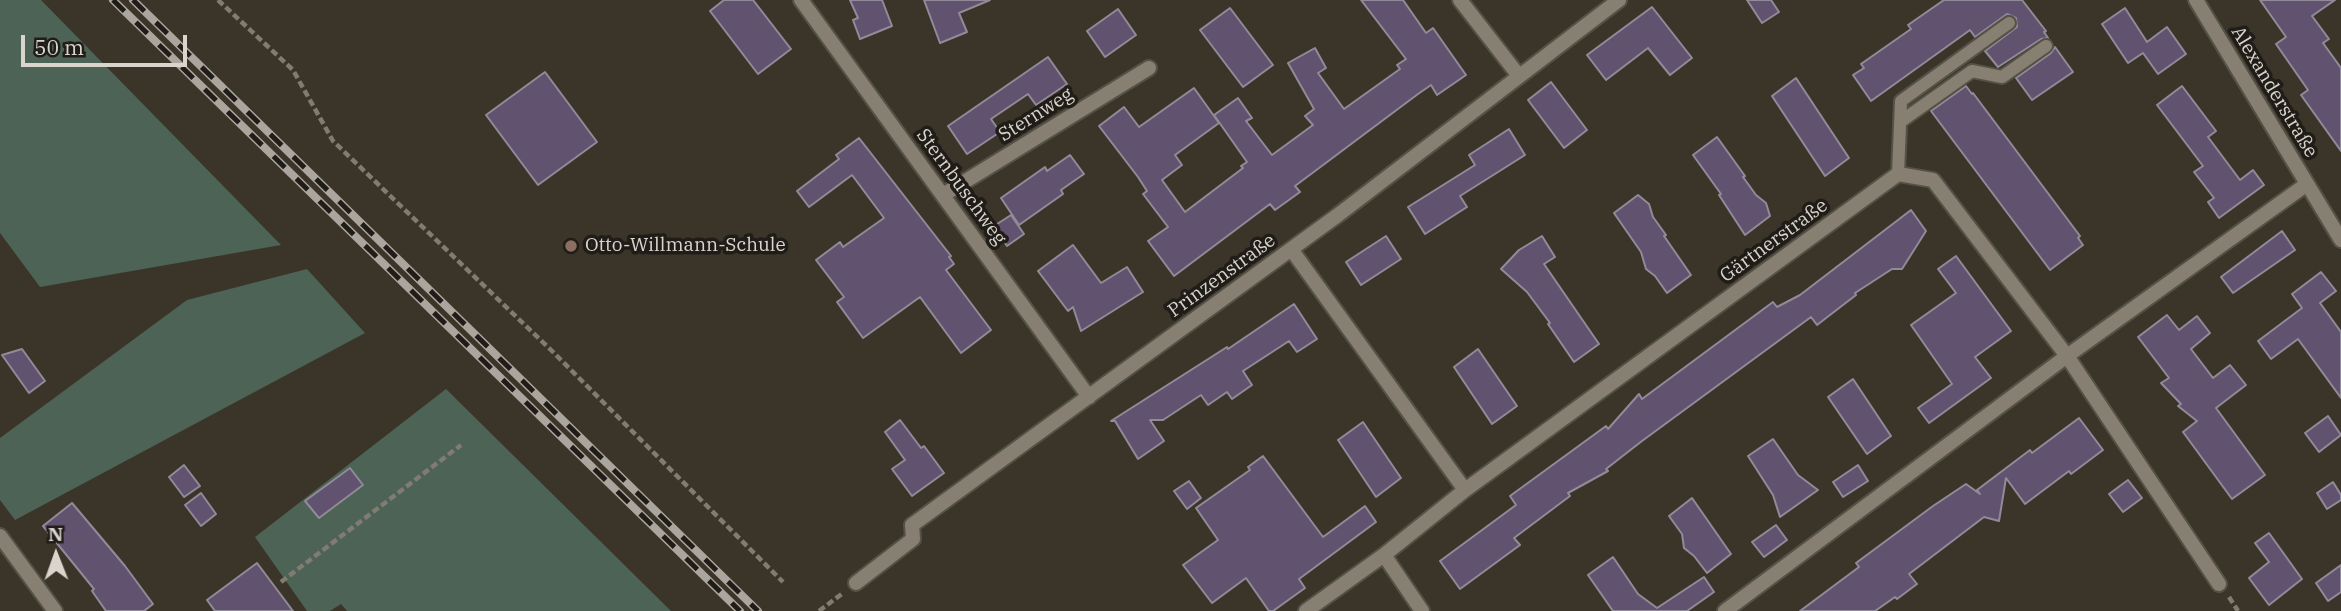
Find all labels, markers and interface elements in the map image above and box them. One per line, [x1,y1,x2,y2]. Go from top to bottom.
scale bar [24,21,191,65]
street label: Alexanderstraße [2226,22,2322,162]
text: 50 m [34,33,84,61]
street label: Sternweg [995,83,1077,147]
street label: Sternbuschweg [911,125,1011,249]
street label: Gärtnerstraße [1716,194,1832,288]
street label: Prinzenstraße [1164,229,1280,323]
place label: Otto-Willmann-Schule [585,235,786,257]
marker: Otto-Willmann-Schule [563,238,579,254]
north arrow [21,520,91,590]
text: N [48,522,63,546]

